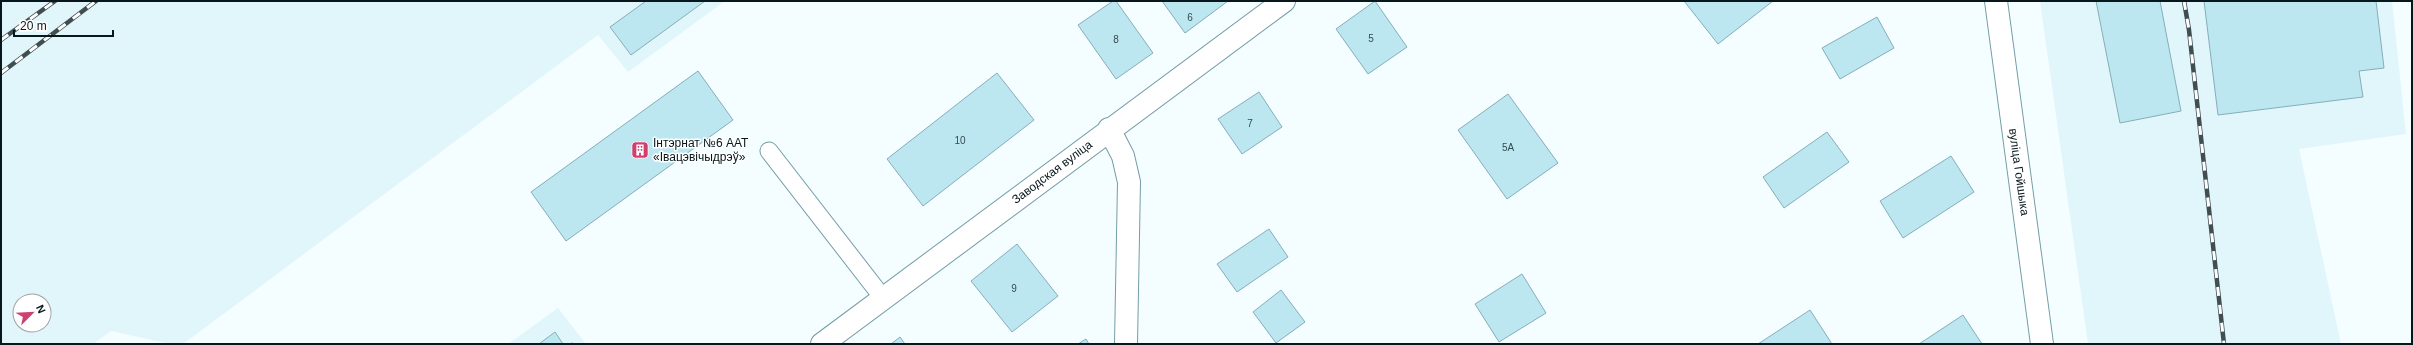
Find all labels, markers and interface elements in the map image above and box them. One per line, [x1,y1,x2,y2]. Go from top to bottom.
scale bar [14,12,113,38]
house number: 6 [1187,12,1193,23]
text: 20 m [20,19,47,33]
house number: 5 [1368,33,1374,44]
house number: 8 [1113,34,1119,45]
house number: 7 [1247,118,1253,129]
street label: вуліца Гойшыка [2006,127,2032,217]
house number: 10 [954,135,966,146]
place label: Інтэрнат №6 ААТ «Івацэвічыдрэў» [653,136,749,164]
street label: Заводская вуліца [1009,137,1095,207]
building icon: Інтэрнат №6 ААТ «Івацэвічыдрэў» [630,140,650,160]
house number: 5А [1502,142,1514,153]
house number: 9 [1011,283,1017,294]
north arrow [12,293,52,333]
text: N [34,303,48,315]

